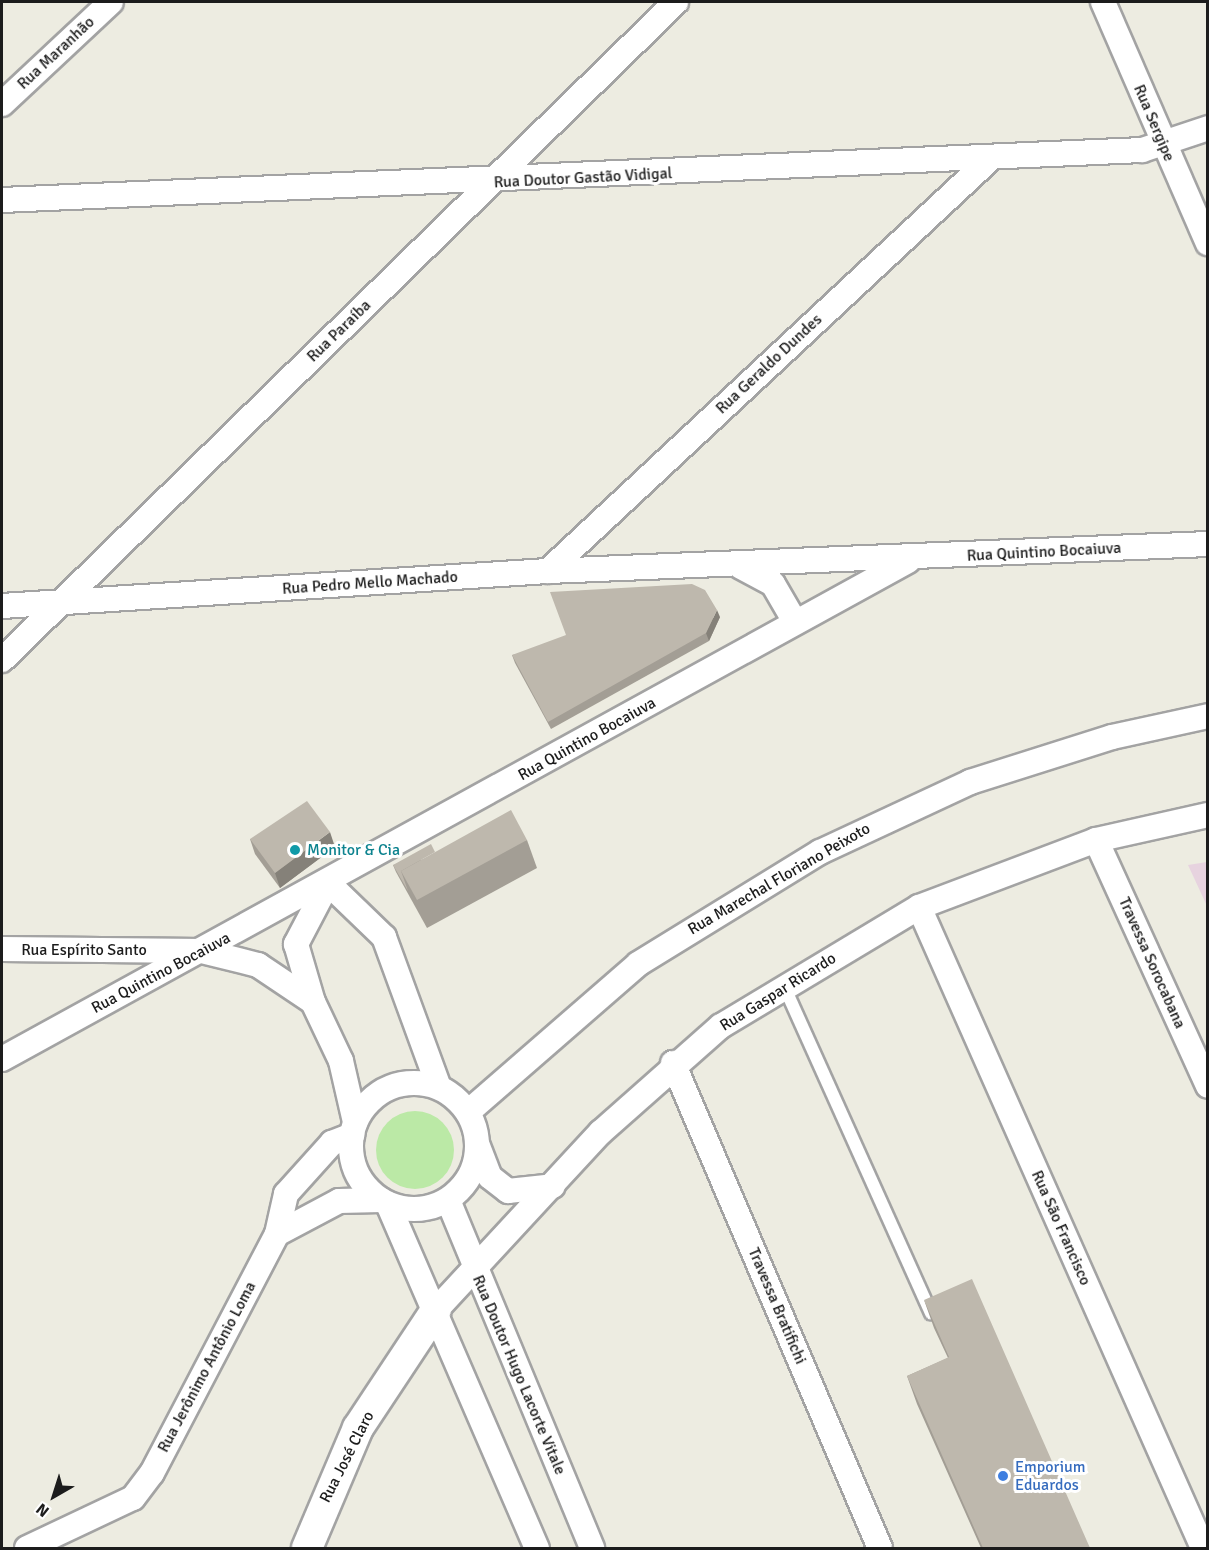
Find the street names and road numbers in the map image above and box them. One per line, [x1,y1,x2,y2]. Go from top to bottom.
street label: Rua Maranhão [13,12,99,94]
street label: Rua Sergipe [1129,82,1179,164]
street label: Rua Doutor Gastão Vidigal [493,164,673,192]
street label: Rua Paraíba [303,296,375,366]
street label: Rua Geraldo Dundes [712,310,826,418]
street label: Rua Quintino Bocaiuva [966,538,1122,566]
street label: Rua Pedro Mello Machado [281,567,459,599]
street label: Rua Quintino Bocaiuva [515,693,659,785]
street label: Rua Marechal Floriano Peixoto [685,819,873,939]
street label: Travessa Sorocabana [1114,894,1190,1032]
street label: Rua Quintino Bocaiuva [88,928,234,1018]
street label: Rua Espírito Santo [21,940,147,960]
street label: Rua Gaspar Ricardo [716,949,840,1035]
street label: Rua São Francisco [1027,1168,1095,1288]
street label: Travessa Bratifichi [744,1245,810,1367]
street label: Rua Doutor Hugo Lacorte Vitale [468,1272,570,1478]
street label: Rua Jerônimo Antônio Loma [154,1278,260,1456]
street label: Rua José Claro [316,1408,378,1506]

